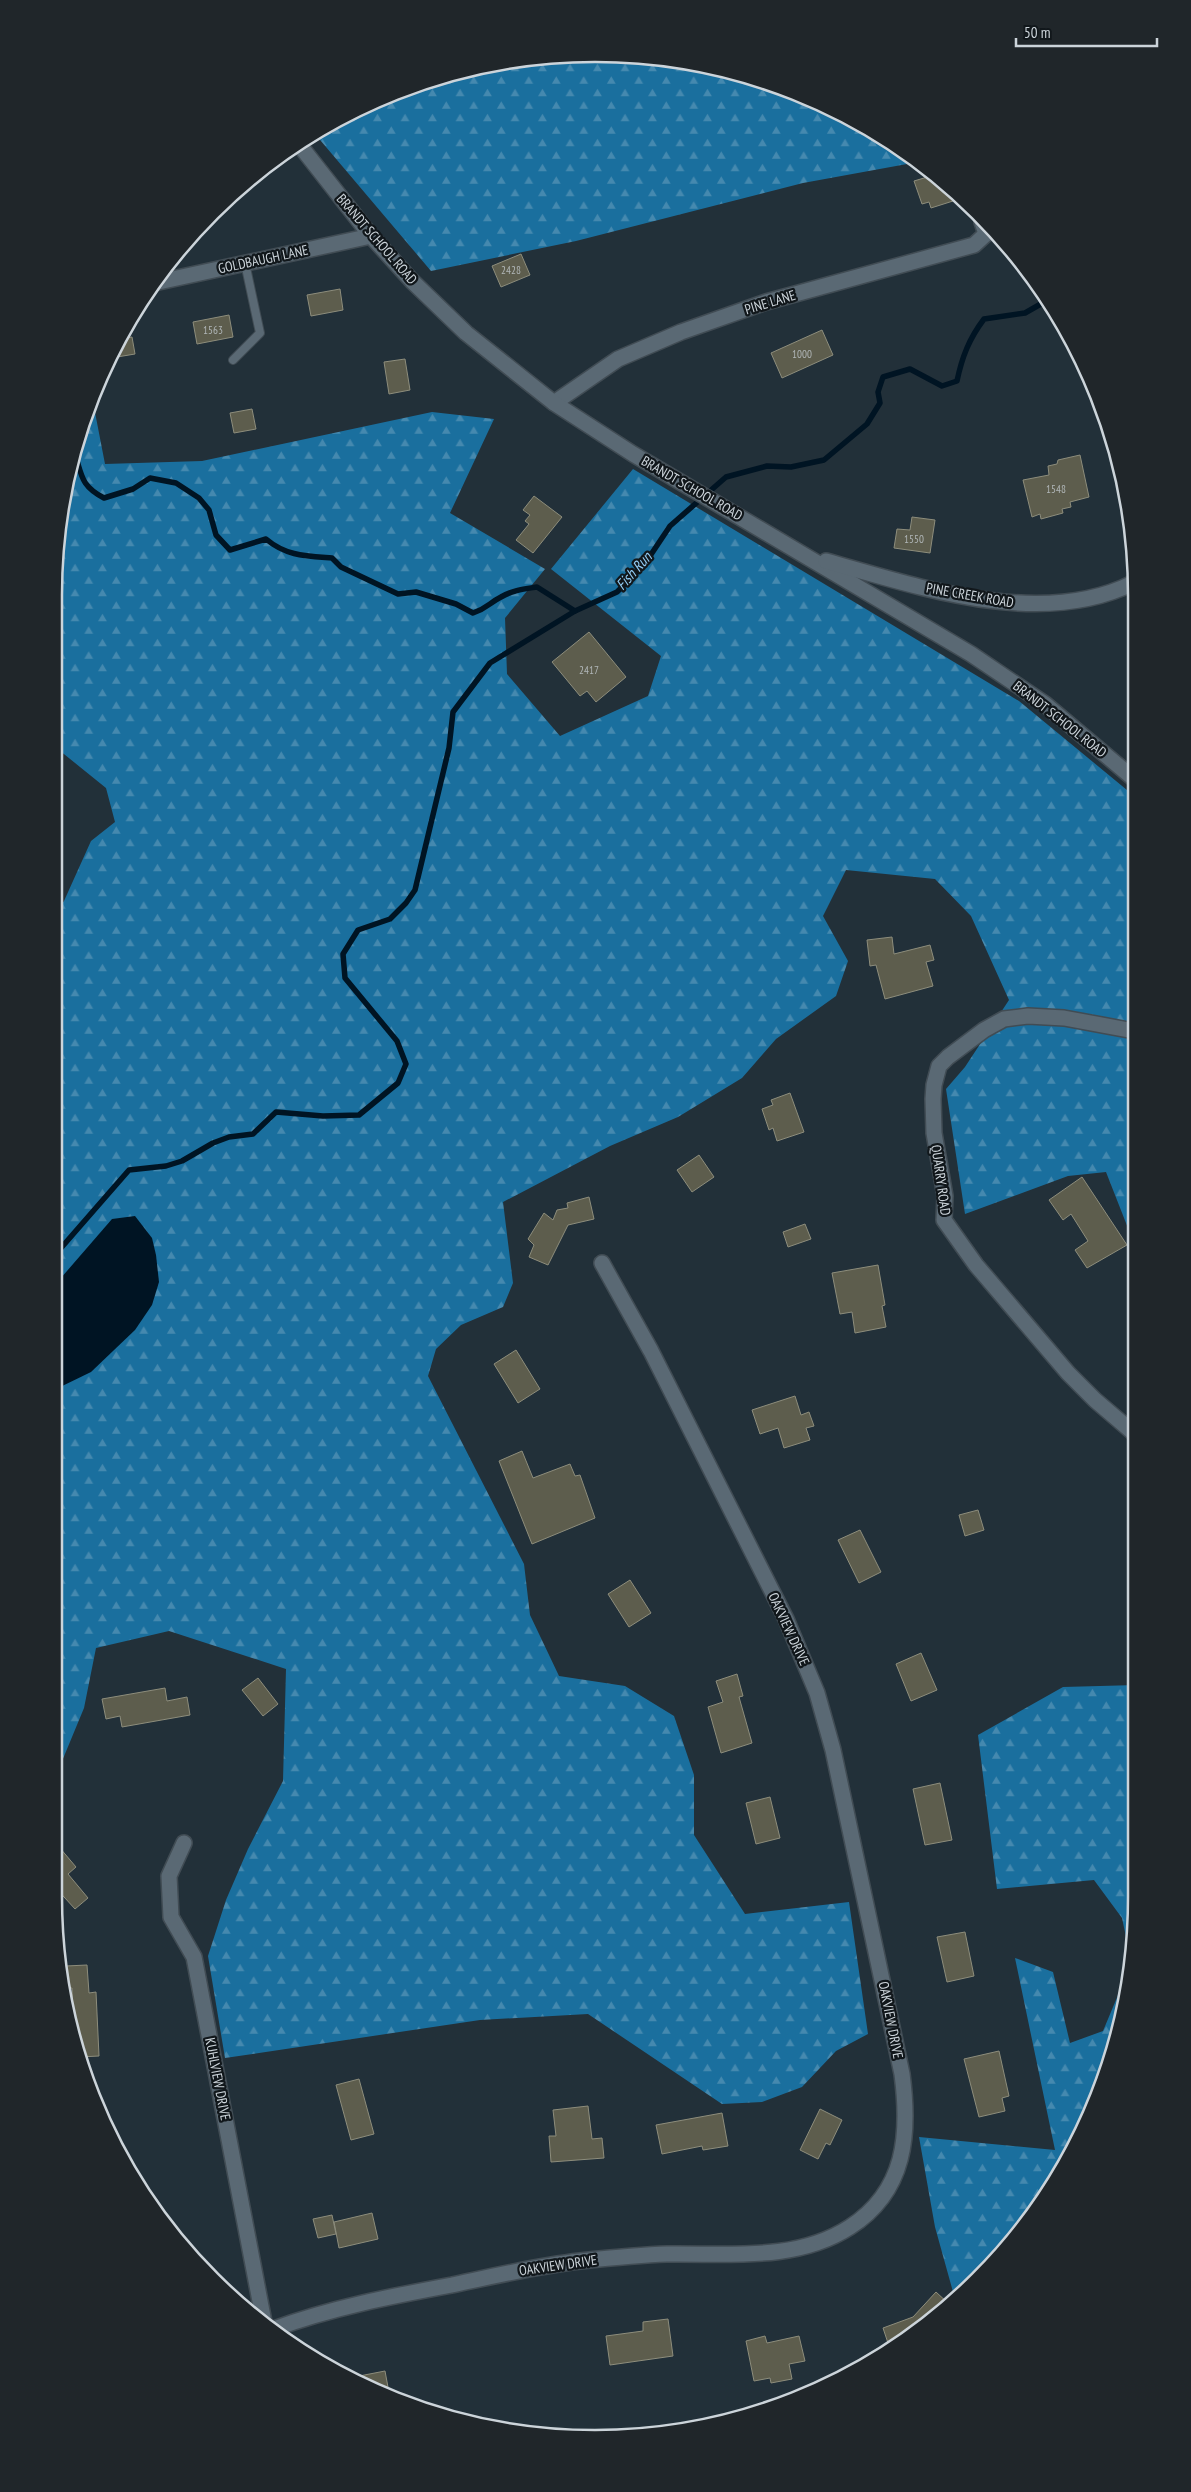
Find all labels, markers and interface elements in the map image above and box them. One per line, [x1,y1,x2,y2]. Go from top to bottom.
scale bar [1016,15,1157,47]
text: 50 m [1024,23,1050,42]
street label: BRANDT SCHOOL ROAD [333,190,421,288]
street label: GOLDBAUGH LANE [216,241,310,277]
house number: 2428 [501,263,521,277]
street label: PINE LANE [742,286,798,318]
house number: 1563 [203,323,223,337]
house number: 1000 [792,347,812,361]
street label: BRANDT SCHOOL ROAD [638,452,746,524]
house number: 1548 [1046,482,1066,496]
house number: 1550 [904,532,924,546]
water label: Fish Run [612,547,657,594]
street label: PINE CREEK ROAD [925,578,1015,612]
house number: 2417 [579,663,599,677]
street label: BRANDT SCHOOL ROAD [1010,677,1110,761]
street label: QUARRY ROAD [927,1144,955,1216]
street label: OAKVIEW DRIVE [764,1590,814,1668]
street label: OAKVIEW DRIVE [875,1980,907,2060]
street label: KUHLVIEW DRIVE [201,2036,235,2122]
street label: OAKVIEW DRIVE [518,2251,598,2279]

